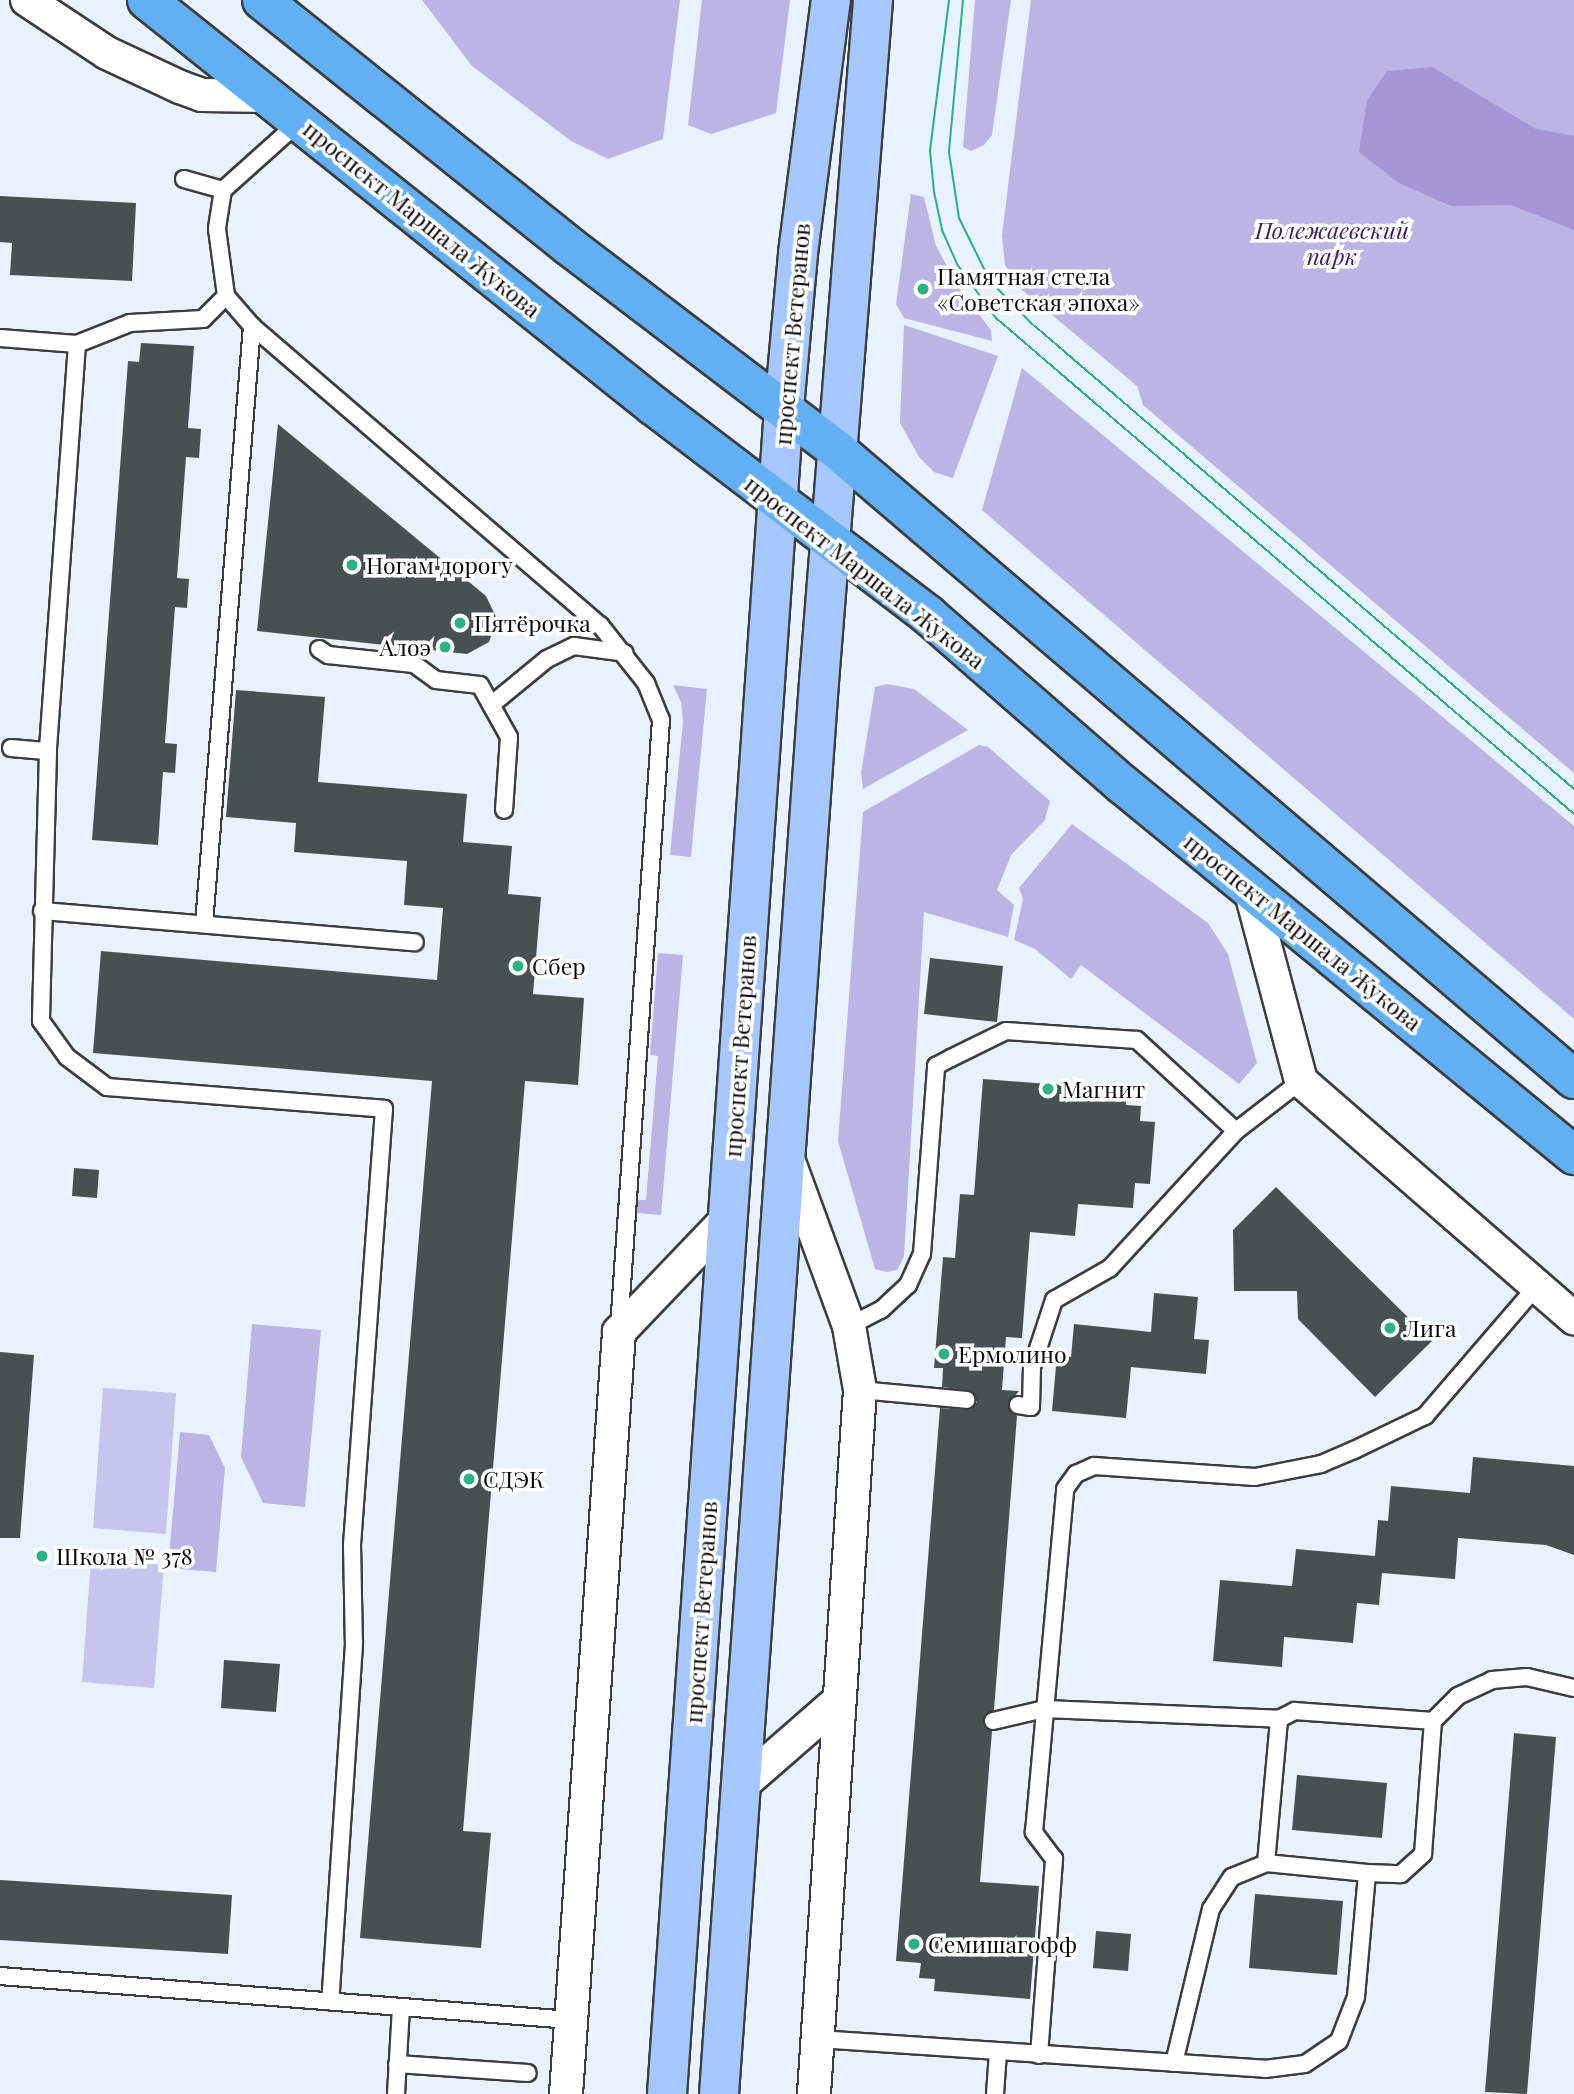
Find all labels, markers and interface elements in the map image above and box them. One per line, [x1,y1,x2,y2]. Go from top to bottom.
street label: проспект Маршала Жукова [298,115,546,323]
park label: Полежаевский парк [1255,216,1409,270]
street label: проспект Ветеранов [769,222,815,446]
place label: Памятная стела «Советская эпоха» [937,262,1140,316]
marker: Памятная стела «Советская эпоха» [915,281,931,297]
street label: проспект Маршала Жукова [740,470,990,674]
place label: Ногам дорогу [366,551,513,579]
marker: Ногам дорогу [344,557,360,573]
place label: Пятёрочка [474,609,591,637]
marker: Пятёрочка [452,615,468,631]
place label: Алоэ [380,633,431,661]
marker: Алоэ [437,639,453,655]
street label: проспект Маршала Жукова [1179,828,1427,1036]
street label: проспект Ветеранов [718,934,762,1158]
place label: Сбер [532,952,586,980]
marker: Сбер [510,958,526,974]
place label: Магнит [1062,1075,1145,1103]
marker: Магнит [1040,1081,1056,1097]
place label: Лига [1404,1314,1456,1342]
marker: Лига [1382,1320,1398,1336]
place label: Ермолино [958,1340,1067,1368]
marker: Ермолино [936,1346,952,1362]
place label: СДЭК [483,1465,545,1493]
marker: СДЭК [461,1471,477,1487]
street label: проспект Ветеранов [679,1500,723,1724]
place label: Школа № 378 [56,1542,193,1570]
marker: Школа № 378 [34,1548,50,1564]
place label: Семишагофф [928,1930,1077,1958]
marker: Семишагофф [906,1936,922,1952]

